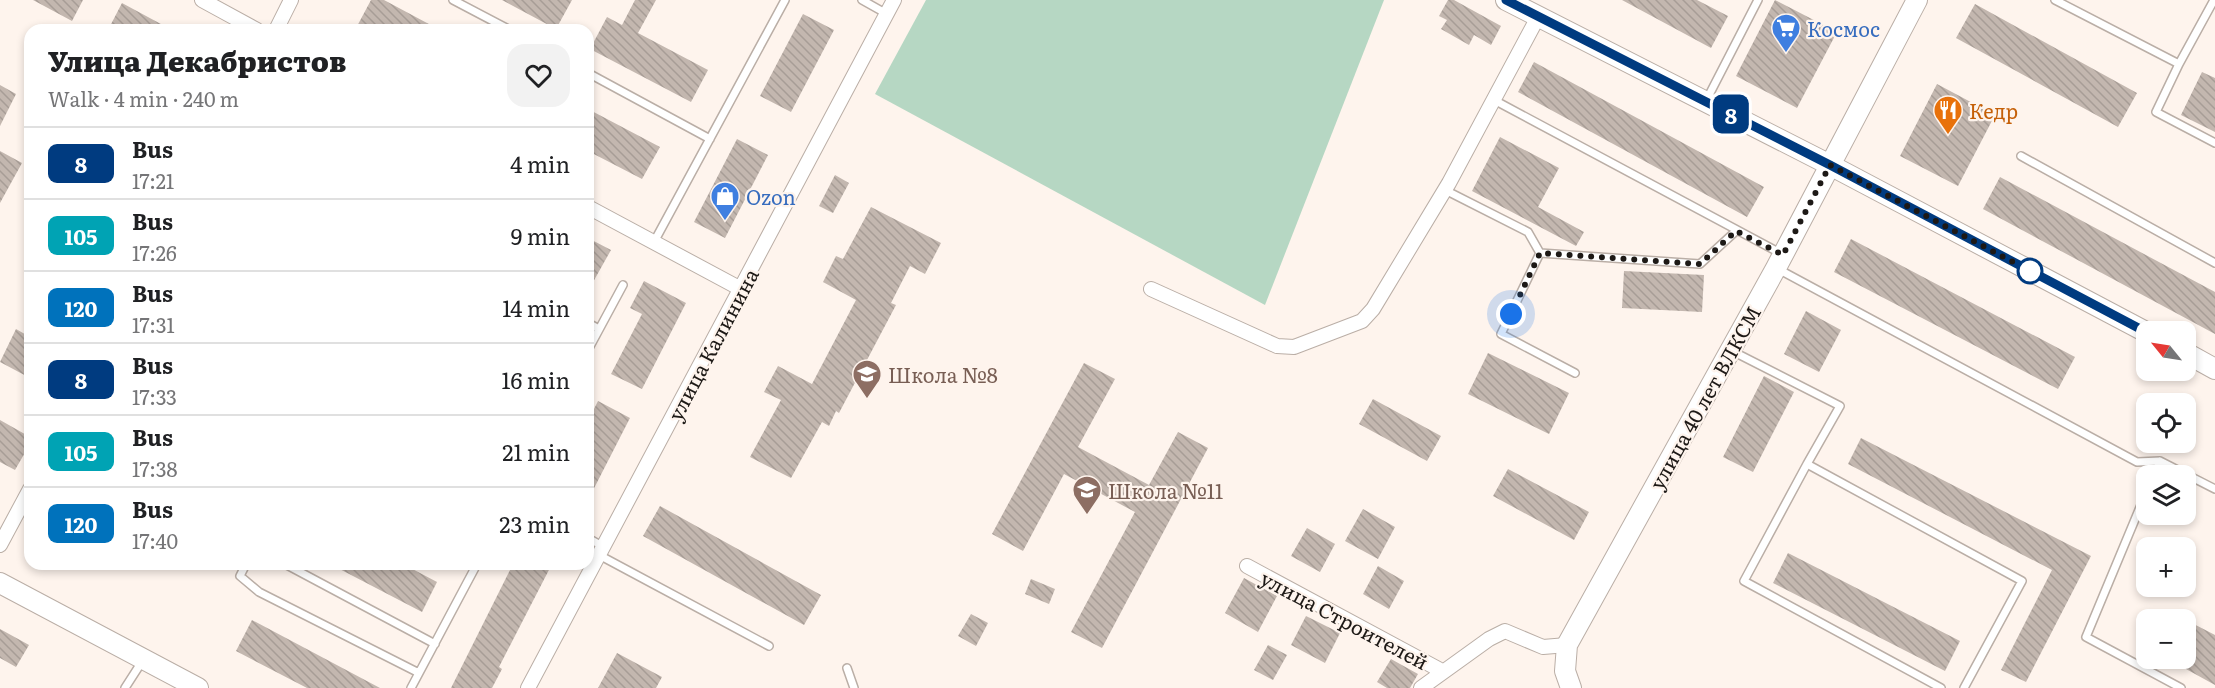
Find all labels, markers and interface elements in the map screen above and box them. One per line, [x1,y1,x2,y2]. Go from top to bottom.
supermarket icon: Космос [1770,12,1802,54]
place label: Космос [1807,13,1880,43]
text: Улица Декабристов [48,39,346,81]
button: heart [507,44,570,107]
text: Walk · 4 min · 240 m [48,83,239,113]
line badge: 8 [1712,94,1750,134]
restaurant icon: Кедр [1932,94,1964,136]
place label: Кедр [1969,95,2018,125]
text: 8 [1725,99,1737,130]
text: Bus [132,132,173,165]
text: 4 min [510,147,570,180]
text: 8 [75,148,87,179]
text: 17:21 [132,165,174,195]
shop icon: Ozon [709,180,741,222]
place label: Ozon [746,181,796,211]
text: Bus [132,204,173,237]
text: 9 min [511,219,570,252]
text: 105 [65,220,97,251]
text: 17:26 [132,237,177,267]
unlabelled marker [2017,258,2043,284]
street label: улица Калинина [659,262,765,425]
text: Bus [132,276,173,309]
text: 14 min [502,291,570,324]
text: 120 [65,292,97,323]
your location [1496,299,1526,329]
street label: улица 40 лет ВЛКСМ [1641,299,1767,495]
text: 17:31 [132,309,175,339]
north arrow [2136,321,2196,381]
map controls [2136,321,2196,669]
text: Bus [132,348,173,381]
school or university icon: Школа №8 [851,358,883,400]
place label: Школа №8 [888,359,998,389]
text: 16 min [502,363,570,396]
text: 8 [75,364,87,395]
text: 17:33 [132,381,177,411]
button: locate [2136,393,2196,453]
text: Bus [132,420,173,453]
text: 21 min [502,435,570,468]
text: 105 [65,436,97,467]
text: 17:38 [132,453,178,483]
button: layers [2136,465,2196,525]
school or university icon: Школа №11 [1071,474,1103,516]
place label: Школа №11 [1108,475,1223,505]
text: Bus [132,492,173,525]
text: 23 min [499,507,570,540]
text: 120 [65,508,97,539]
text: 17:40 [132,525,178,555]
button: + [2136,537,2196,597]
street label: улица Строителей [1256,562,1434,676]
button: − [2136,609,2196,669]

